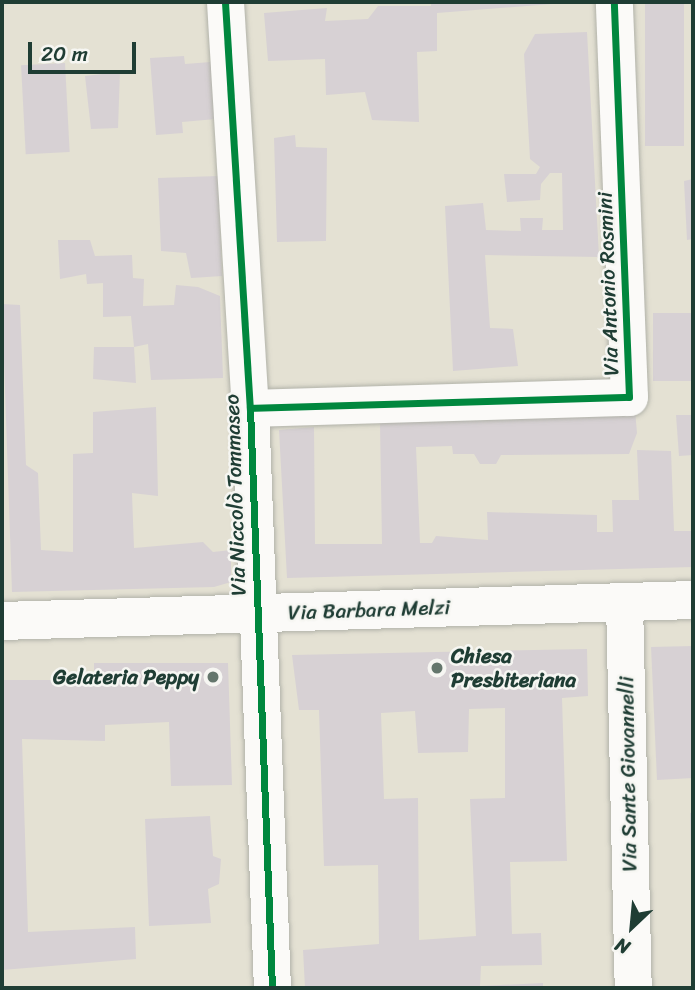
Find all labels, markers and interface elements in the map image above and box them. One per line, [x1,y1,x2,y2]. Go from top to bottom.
scale bar [32,28,140,72]
text: 20 m [41,35,88,73]
street label: Via Antonio Rosmini [592,191,624,377]
street label: Via Niccolò Tommaseo [219,394,251,596]
street label: Via Barbara Melzi [287,595,451,625]
place label: Chiesa Presbiteriana [451,643,576,693]
marker: Chiesa Presbiteriana [429,660,445,676]
place label: Gelateria Peppy [52,664,199,690]
marker: Gelateria Peppy [205,669,221,685]
street label: Via Sante Giovannelli [614,676,642,872]
north arrow [597,892,667,962]
text: N [609,929,636,964]

